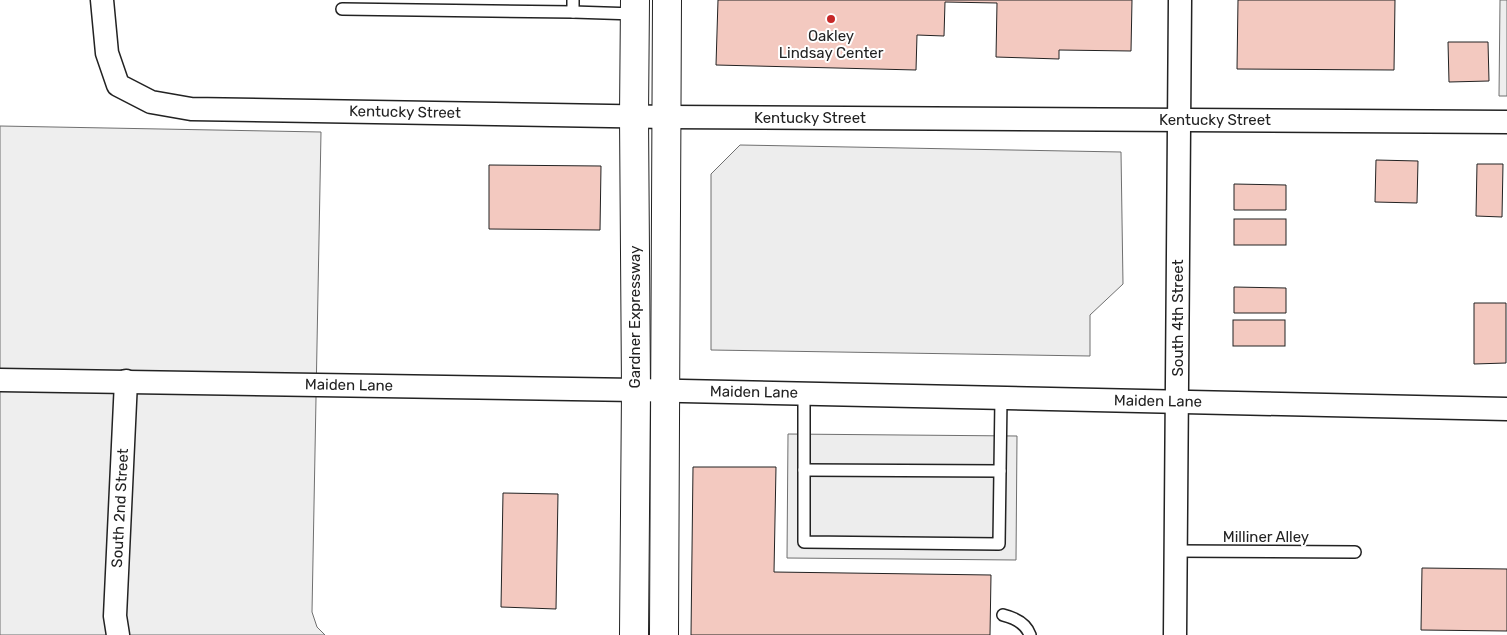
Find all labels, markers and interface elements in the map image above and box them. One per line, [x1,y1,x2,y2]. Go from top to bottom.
marker: Oakley Lindsay Center [825,13,837,25]
place label: Oakley Lindsay Center [779,27,884,62]
street label: Kentucky Street [349,102,461,122]
street label: Kentucky Street [754,109,866,127]
street label: Kentucky Street [1159,111,1271,129]
street label: Gardner Expressway [626,246,644,388]
street label: South 4th Street [1169,259,1187,377]
street label: Maiden Lane [305,375,393,395]
street label: Maiden Lane [710,382,798,402]
street label: Maiden Lane [1114,391,1202,411]
street label: South 2nd Street [108,448,132,568]
street label: Milliner Alley [1223,528,1309,546]

